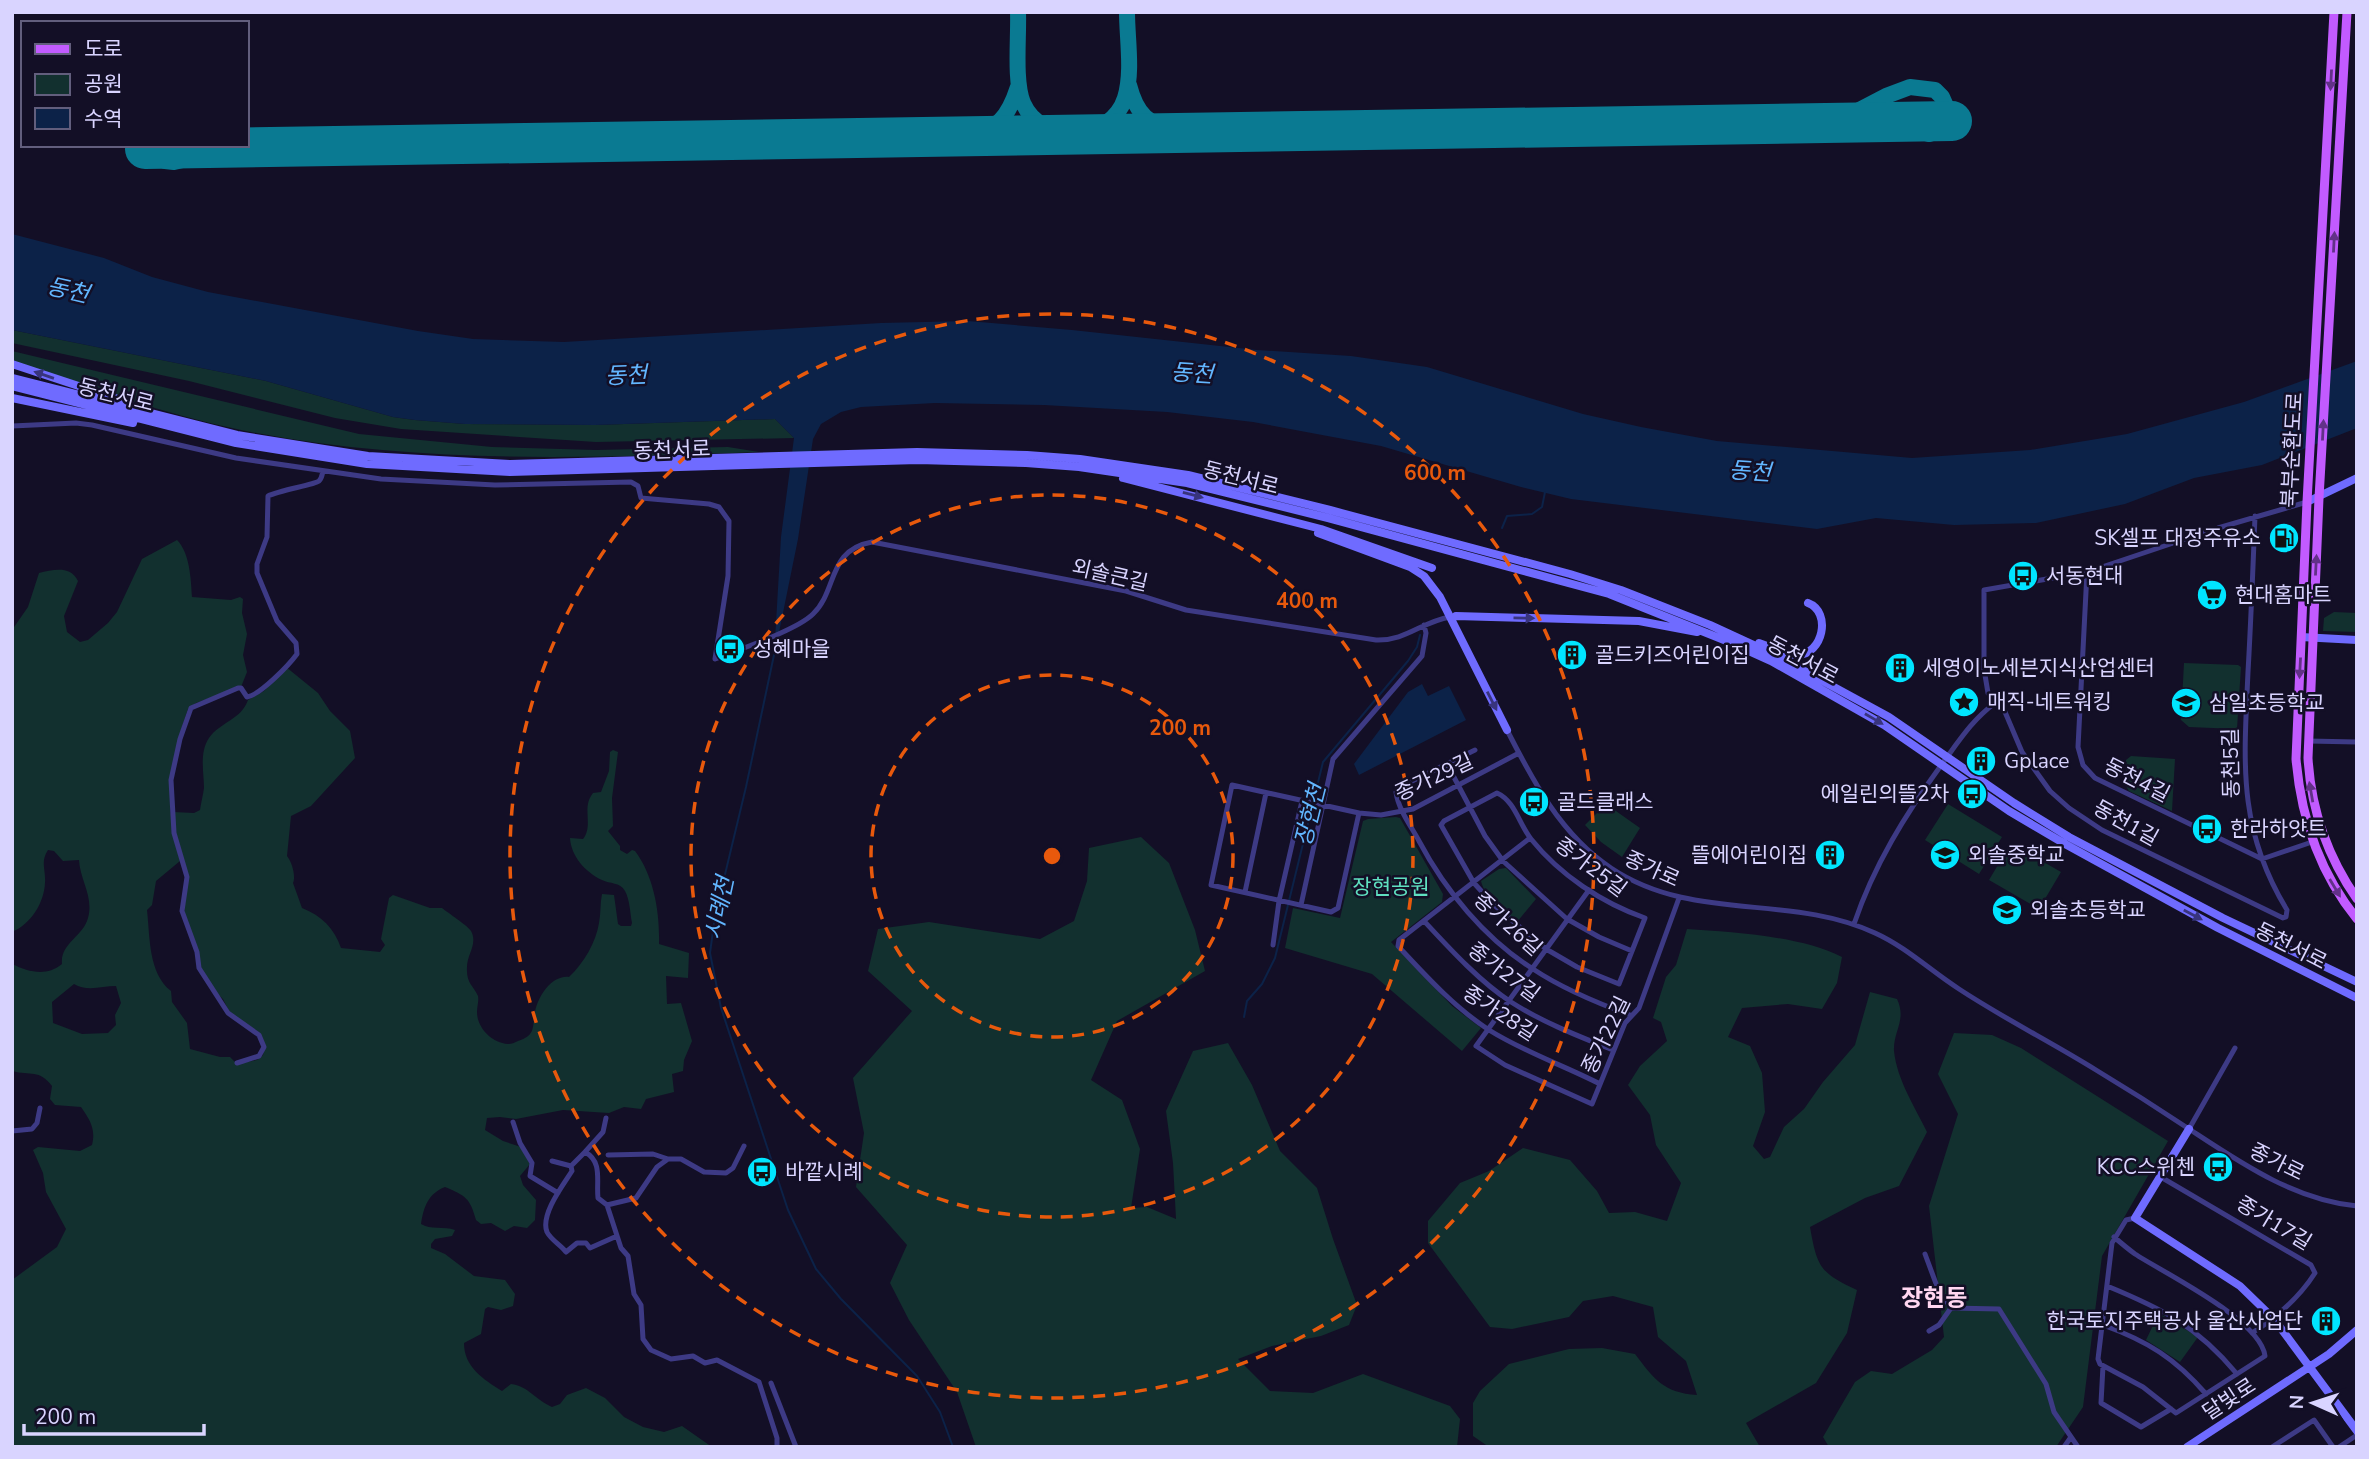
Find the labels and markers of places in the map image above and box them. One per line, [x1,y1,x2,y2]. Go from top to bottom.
fuel station icon: SK셀프 대정주유소 [2267,521,2301,555]
place label: SK셀프 대정주유소 [2094,524,2261,552]
bus stop icon: 서동현대 [2006,559,2040,593]
place label: 서동현대 [2046,562,2123,590]
supermarket icon: 현대홈마트 [2195,578,2229,612]
place label: 현대홈마트 [2235,581,2332,609]
bus stop icon: 성혜마을 [713,632,747,666]
place label: 성혜마을 [753,635,830,663]
building icon: 골드키즈어린이집 [1555,638,1589,672]
place label: 골드키즈어린이집 [1595,641,1750,669]
building icon: 세영이노세븐지식산업센터 [1883,651,1917,685]
place label: 세영이노세븐지식산업센터 [1923,654,2155,682]
place icon: 매직-네트워킹 [1947,685,1981,719]
school or university icon: 삼일초등학교 [2169,686,2203,720]
place label: 매직-네트워킹 [1987,688,2112,716]
place label: 삼일초등학교 [2209,689,2325,717]
building icon: Gplace [1964,744,1998,778]
place label: Gplace [2004,747,2070,775]
bus stop icon: 에일린의뜰2차 [1955,777,1989,811]
place label: 에일린의뜰2차 [1820,780,1949,808]
bus stop icon: 골드클래스 [1517,785,1551,819]
place label: 골드클래스 [1557,788,1654,816]
bus stop icon: 한라하얏트 [2190,812,2224,846]
place label: 한라하얏트 [2230,815,2327,843]
building icon: 뜰에어린이집 [1813,838,1847,872]
school or university icon: 외솔중학교 [1928,838,1962,872]
place label: 뜰에어린이집 [1691,841,1807,869]
place label: 외솔중학교 [1968,841,2065,869]
centre of rings [1040,844,1064,868]
school or university icon: 외솔초등학교 [1990,893,2024,927]
place label: 외솔초등학교 [2030,896,2146,924]
bus stop icon: KCC스위첸 [2201,1150,2235,1184]
place label: KCC스위첸 [2097,1153,2195,1181]
bus stop icon: 바깥시례 [745,1155,779,1189]
place label: 바깥시례 [785,1158,862,1186]
building icon: 한국토지주택공사 울산사업단 [2309,1304,2343,1338]
place label: 한국토지주택공사 울산사업단 [2046,1307,2303,1335]

